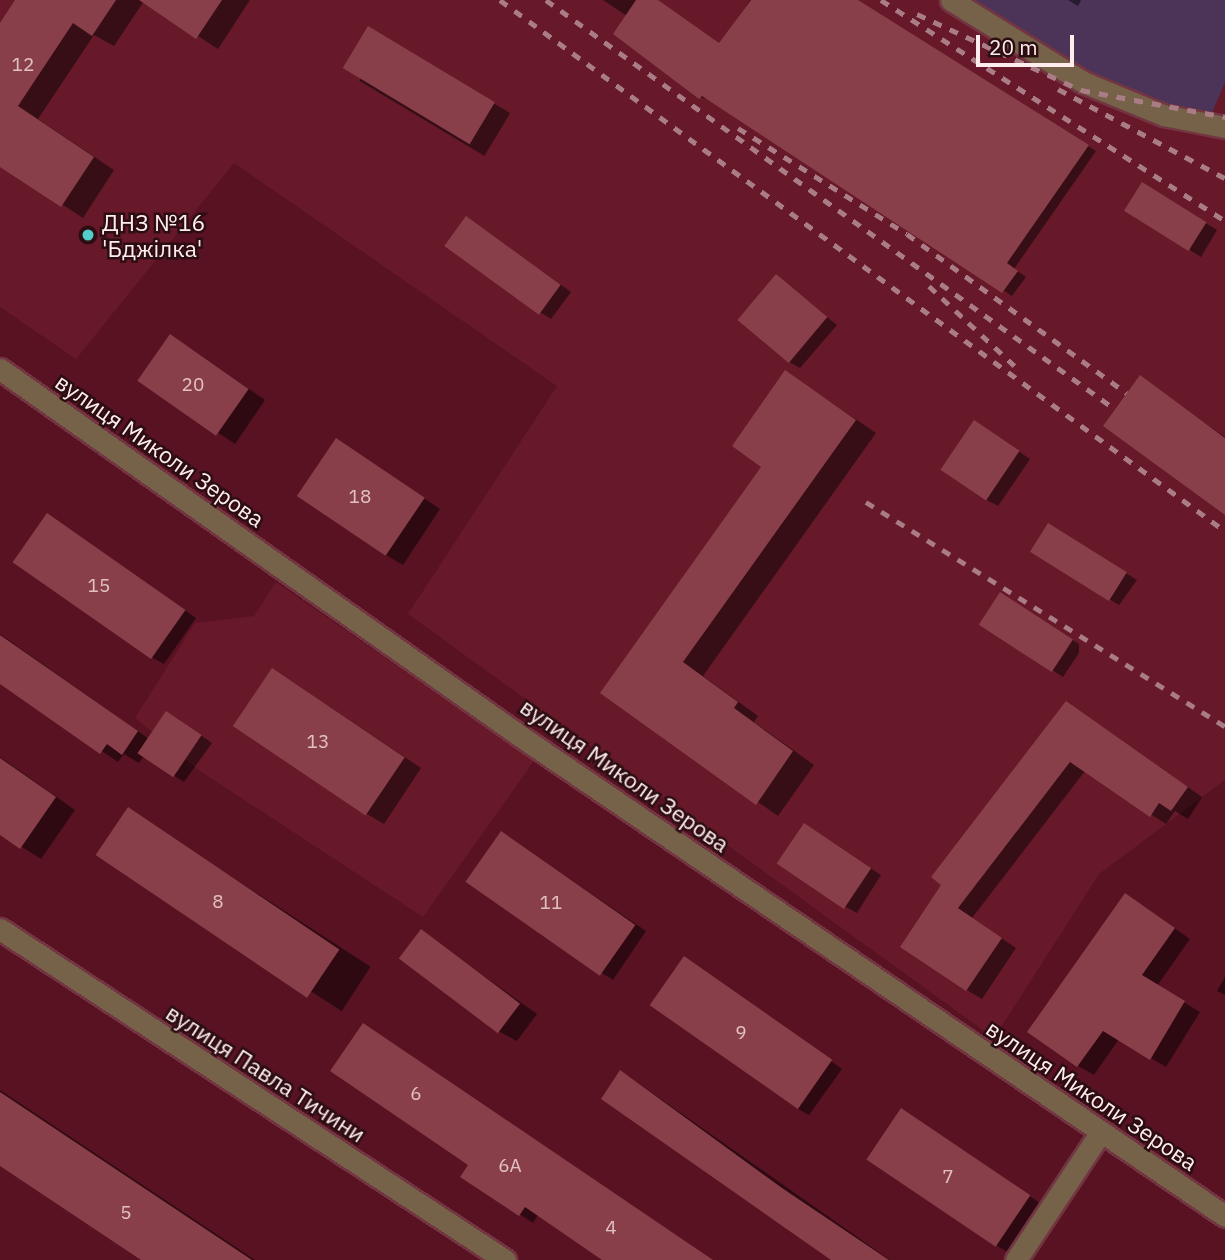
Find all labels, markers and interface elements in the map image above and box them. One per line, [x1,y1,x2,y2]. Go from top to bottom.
scale bar [980,21,1078,65]
text: 20 m [989,33,1038,61]
house number: 12 [12,54,34,76]
place label: ДНЗ №16 'Бджілка' [102,208,205,262]
marker: ДНЗ №16 'Бджілка' [80,227,96,243]
street label: вулиця Миколи Зерова [50,367,270,533]
house number: 20 [182,374,204,396]
house number: 18 [349,486,371,508]
house number: 15 [88,575,110,597]
street label: вулиця Миколи Зерова [515,692,735,858]
house number: 13 [307,731,329,753]
house number: 8 [212,891,224,913]
house number: 11 [540,892,562,914]
street label: вулиця Павла Тичини [161,998,371,1148]
street label: вулиця Миколи Зерова [981,1014,1203,1176]
house number: 9 [735,1022,747,1044]
house number: 6 [410,1083,422,1105]
house number: 6А [498,1155,522,1177]
house number: 7 [942,1166,954,1188]
house number: 5 [120,1202,132,1224]
house number: 4 [605,1217,617,1239]

